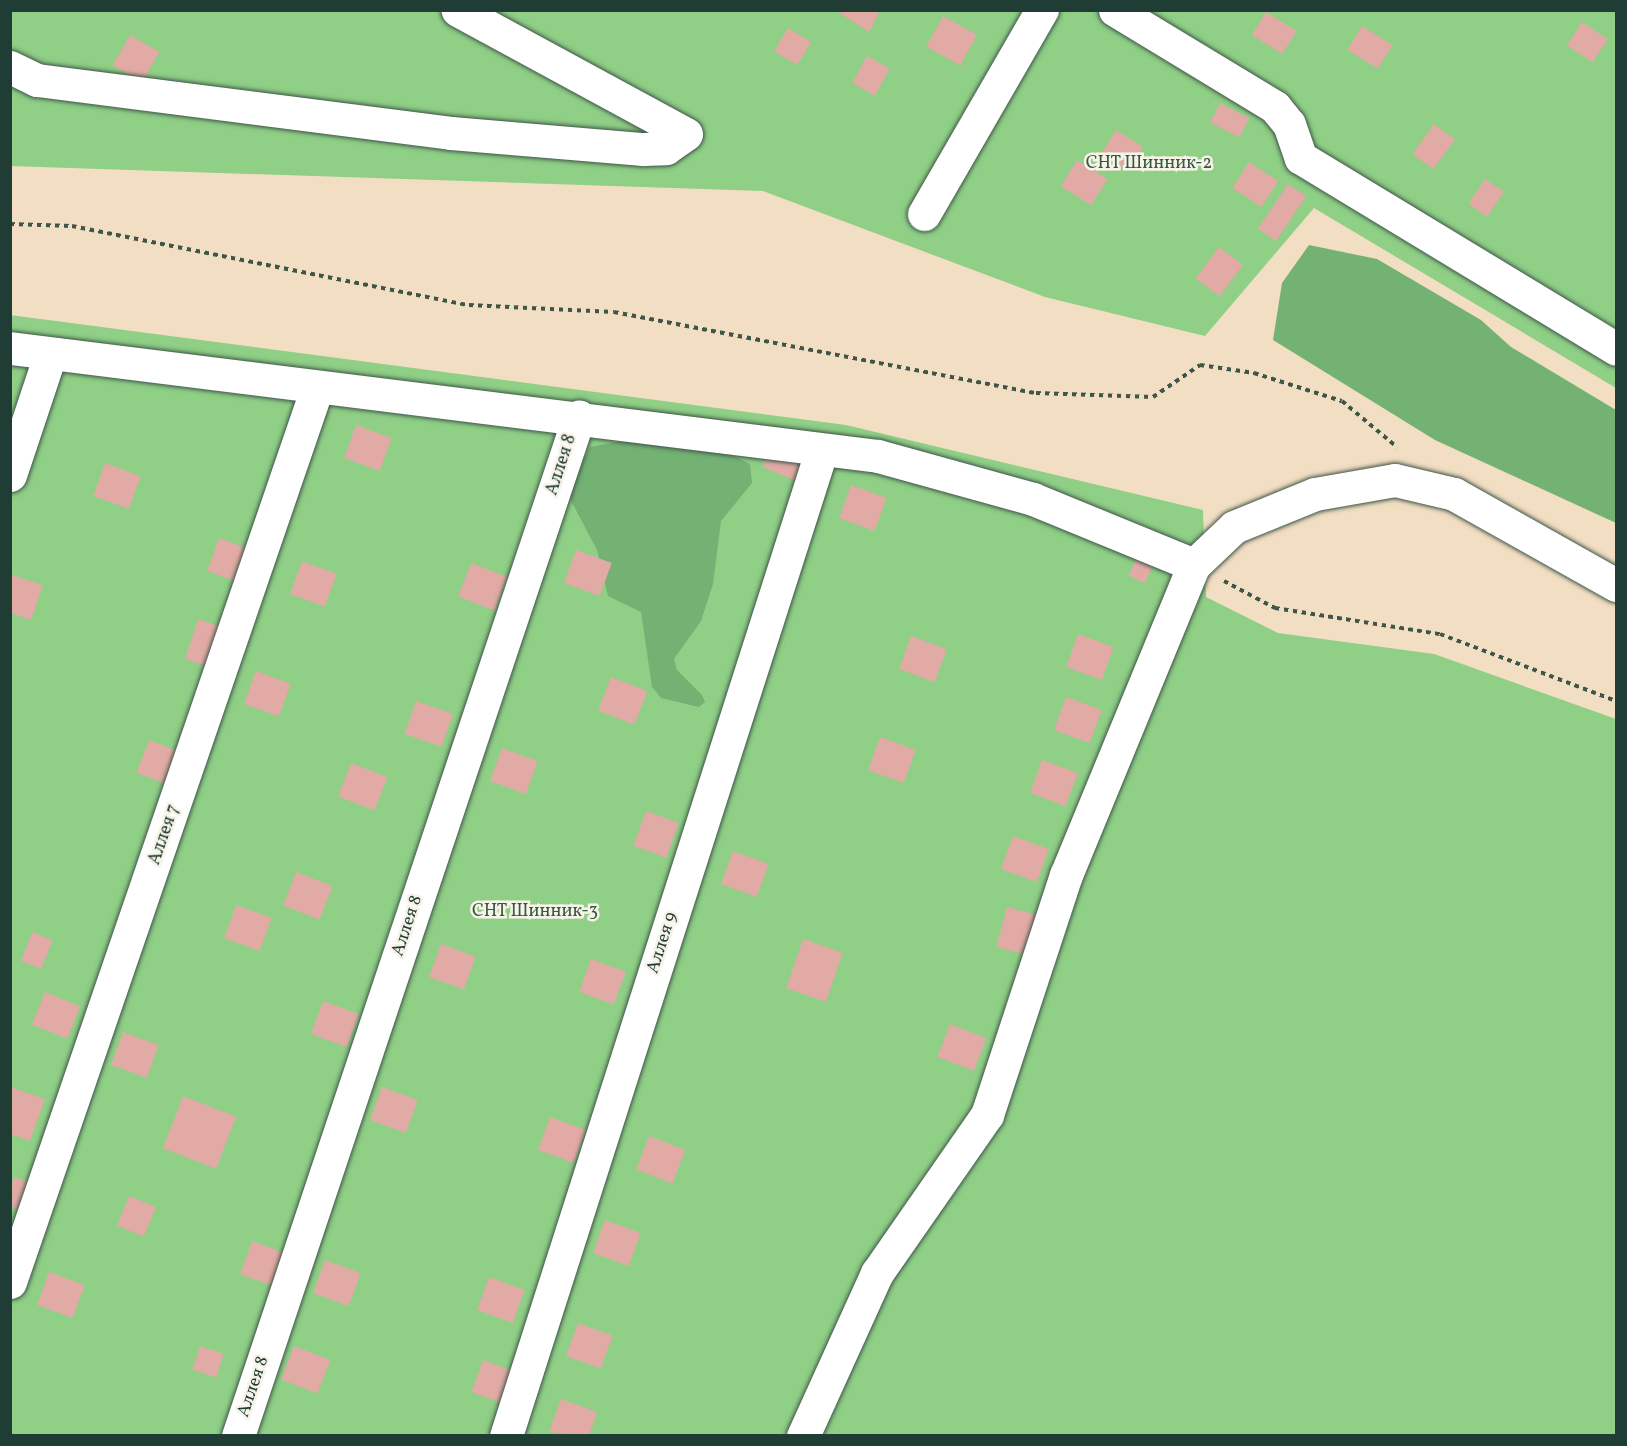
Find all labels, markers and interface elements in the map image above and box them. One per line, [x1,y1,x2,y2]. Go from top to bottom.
park label: СНТ Шинник-2 [1085,153,1213,175]
street label: Аллея 8 [542,432,582,498]
street label: Аллея 7 [145,802,185,868]
street label: Аллея 8 [388,893,428,959]
park label: СНТ Шинник-3 [472,901,598,923]
street label: Аллея 9 [643,910,683,976]
street label: Аллея 8 [234,1354,274,1420]

